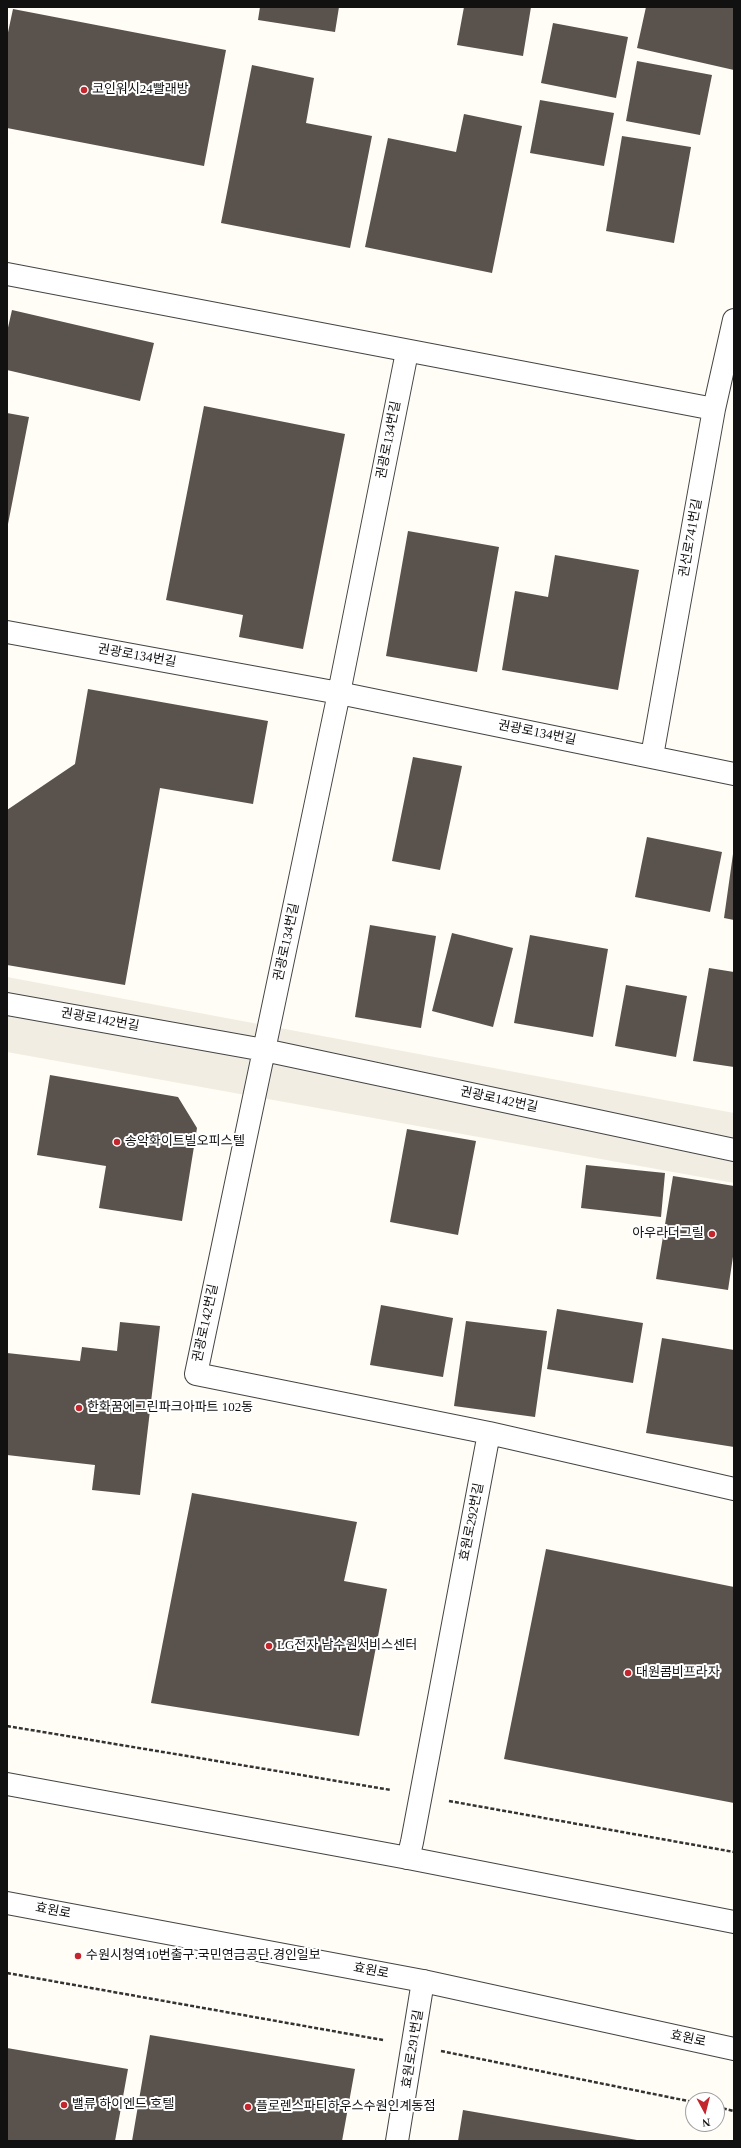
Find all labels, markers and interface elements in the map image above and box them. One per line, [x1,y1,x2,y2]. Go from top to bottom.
place label: 코인워시24빨래방 [92,82,189,98]
marker: 코인워시24빨래방 [79,85,89,95]
street label: 권광로134번길 [374,400,404,480]
street label: 권선로741번길 [676,498,706,578]
street label: 권광로134번길 [97,641,177,671]
street label: 권광로134번길 [497,718,577,748]
street label: 권광로134번길 [271,902,303,982]
street label: 권광로142번길 [60,1005,140,1035]
street label: 권광로142번길 [459,1084,539,1116]
place label: 송악화이트빌오피스텔 [125,1134,245,1150]
marker: 송악화이트빌오피스텔 [112,1137,122,1147]
place label: 아우라더그릴 [632,1226,704,1242]
marker: 아우라더그릴 [707,1229,717,1239]
street label: 권광로142번길 [190,1283,222,1363]
place label: 한화꿈에그린파크아파트 102동 [87,1400,253,1416]
marker: 한화꿈에그린파크아파트 102동 [74,1403,84,1413]
street label: 효원로292번길 [457,1482,487,1562]
place label: LG전자 남수원서비스센터 [277,1638,417,1654]
marker: LG전자 남수원서비스센터 [264,1641,274,1651]
place label: 대원콤비프라자 [636,1665,720,1681]
marker: 대원콤비프라자 [623,1668,633,1678]
street label: 효원로 [34,1900,72,1922]
place label: 수원시청역10번출구.국민연금공단.경인일보 [86,1948,321,1964]
marker: 수원시청역10번출구.국민연금공단.경인일보 [73,1951,83,1961]
street label: 효원로 [352,1960,390,1982]
street label: 효원로291번길 [399,2009,427,2089]
street label: 효원로 [669,2028,707,2050]
north arrow [685,2092,725,2132]
place label: 밸류 하이엔드 호텔 [72,2097,174,2113]
place label: 플로렌스파티하우스수원인계동점 [256,2099,435,2115]
marker: 밸류 하이엔드 호텔 [59,2100,69,2110]
marker: 플로렌스파티하우스수원인계동점 [243,2102,253,2112]
text: N [702,2116,711,2129]

